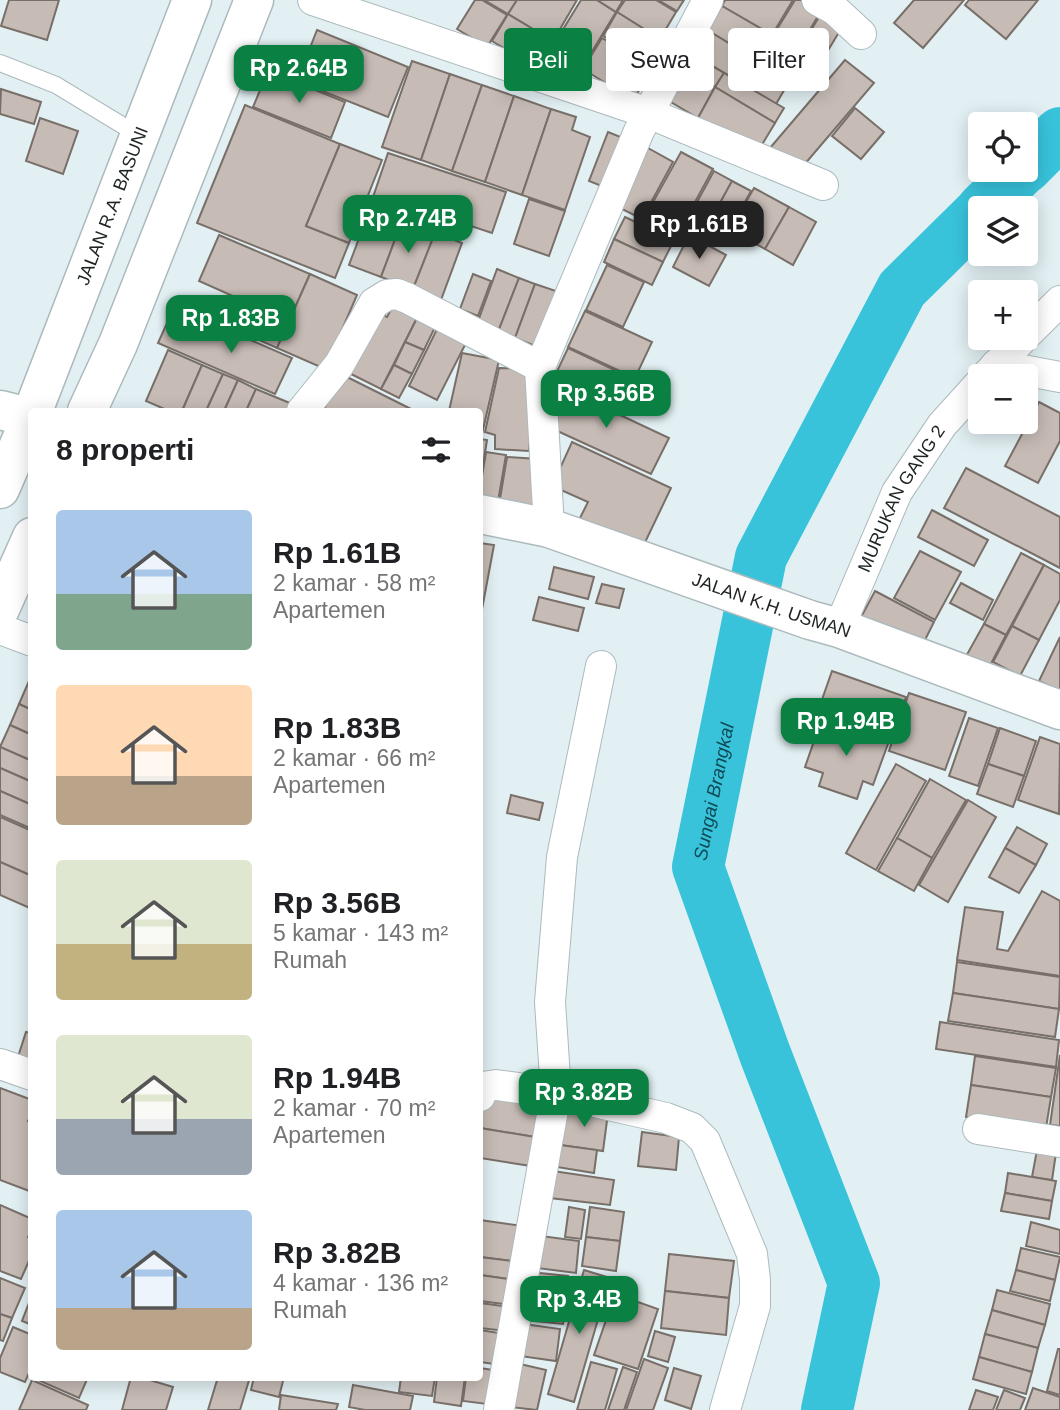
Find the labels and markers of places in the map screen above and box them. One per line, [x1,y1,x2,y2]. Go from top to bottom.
pin: Rp 2.64B [227,46,371,105]
pin: Rp 2.74B [336,196,480,255]
pin: Rp 1.61B [627,202,771,261]
pin: Rp 1.83B [159,296,303,355]
pin: Rp 3.56B [534,370,678,430]
pin: Rp 1.94B [774,698,918,758]
pin: Rp 3.82B [512,1070,656,1129]
pin: Rp 3.4B [514,1276,644,1336]

